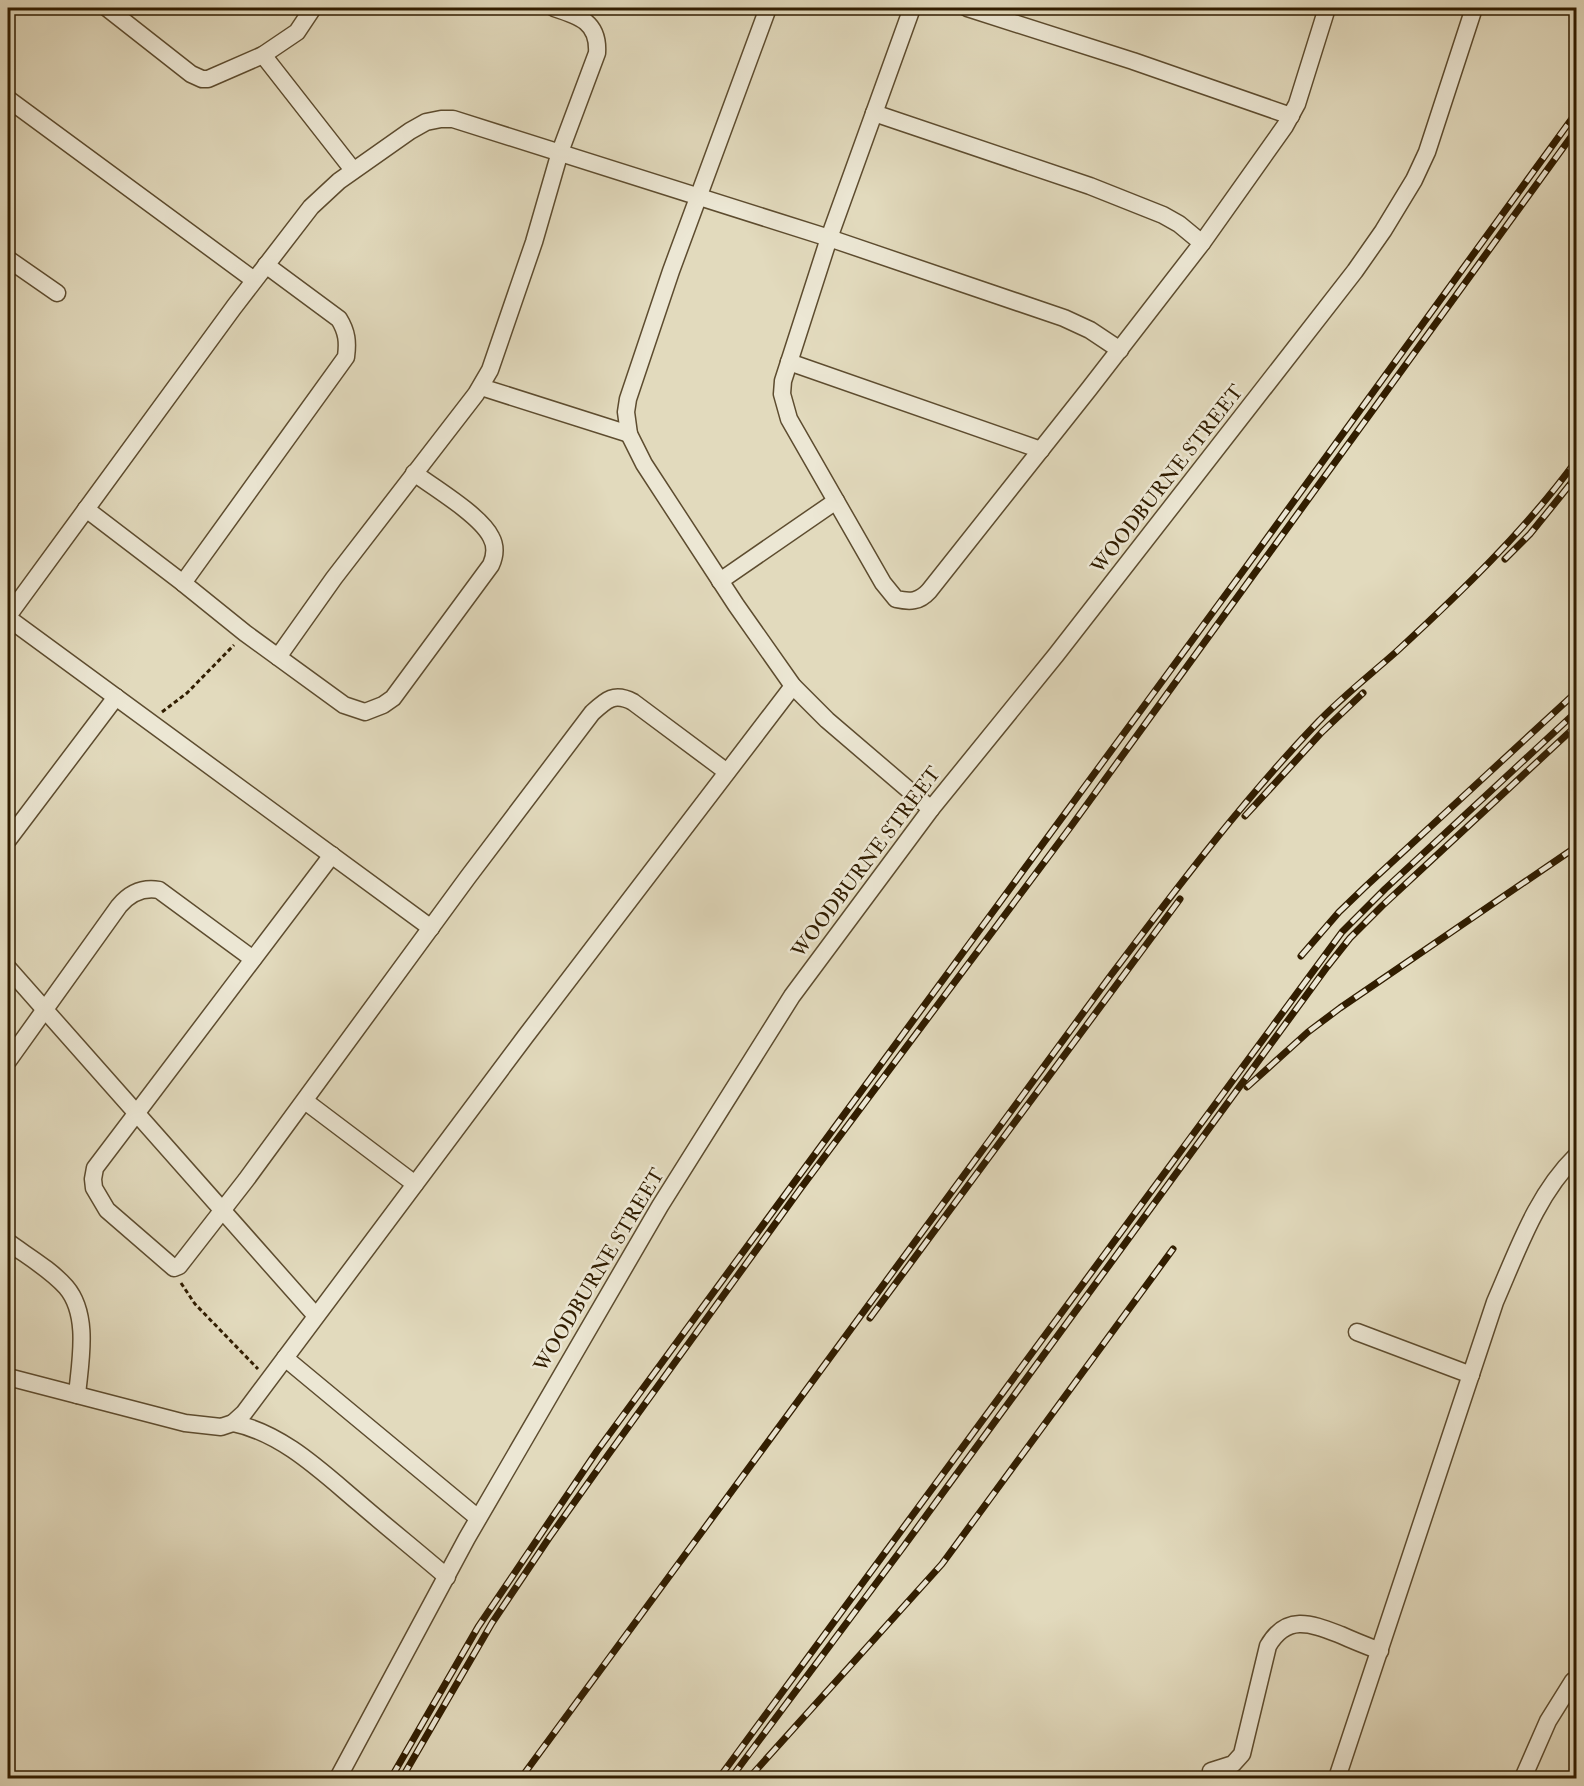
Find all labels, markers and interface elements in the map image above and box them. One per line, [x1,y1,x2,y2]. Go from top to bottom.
street label: WOODBURNE STREET [1085,379,1249,579]
street label: WOODBURNE STREET [785,761,946,963]
street label: WOODBURNE STREET [528,1164,670,1377]

